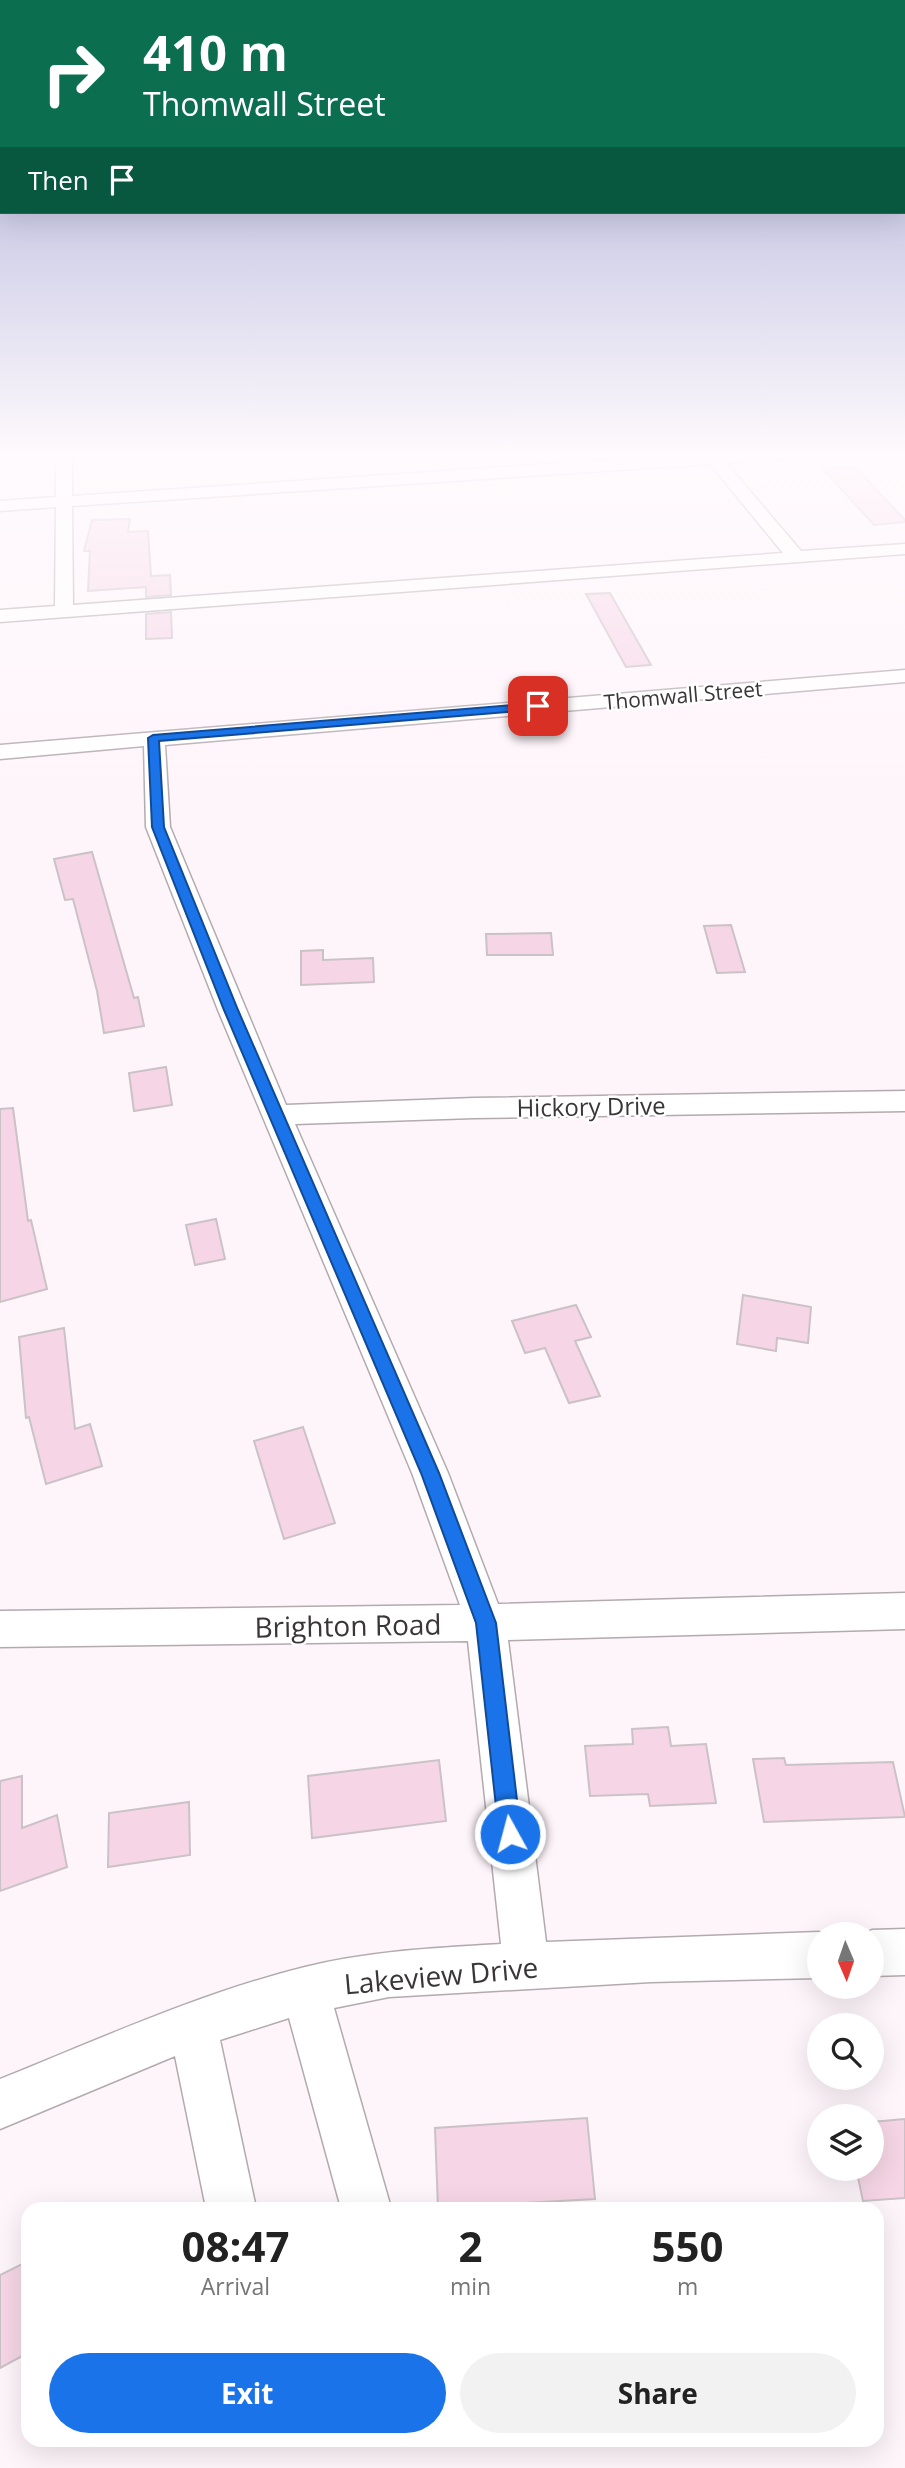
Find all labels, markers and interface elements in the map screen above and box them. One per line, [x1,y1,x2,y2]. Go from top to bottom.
text: 410 m [143,19,288,85]
icon: right [28,28,119,119]
text: Thomwall Street [143,82,386,125]
icon: arrive [103,161,141,199]
text: Then [28,162,89,198]
street label: Thomwall Street [602,674,764,716]
pin [508,676,568,736]
icon: arrive [519,687,557,725]
street label: Hickory Drive [516,1088,666,1124]
street label: Brighton Road [254,1604,442,1646]
position arrow [473,1797,547,1871]
north arrow [807,1922,884,1998]
map controls [807,1922,884,2181]
street label: Lakeview Drive [342,1948,540,2002]
button: search [807,2013,884,2090]
button: layers [807,2104,884,2181]
text: 08:47 [181,2217,289,2274]
text: 2 [458,2217,483,2274]
text: 550 [652,2217,724,2274]
text: Arrival [201,2270,270,2302]
text: min [450,2270,491,2302]
text: m [677,2270,698,2302]
button: Exit [49,2353,446,2433]
button: Share [460,2353,856,2433]

